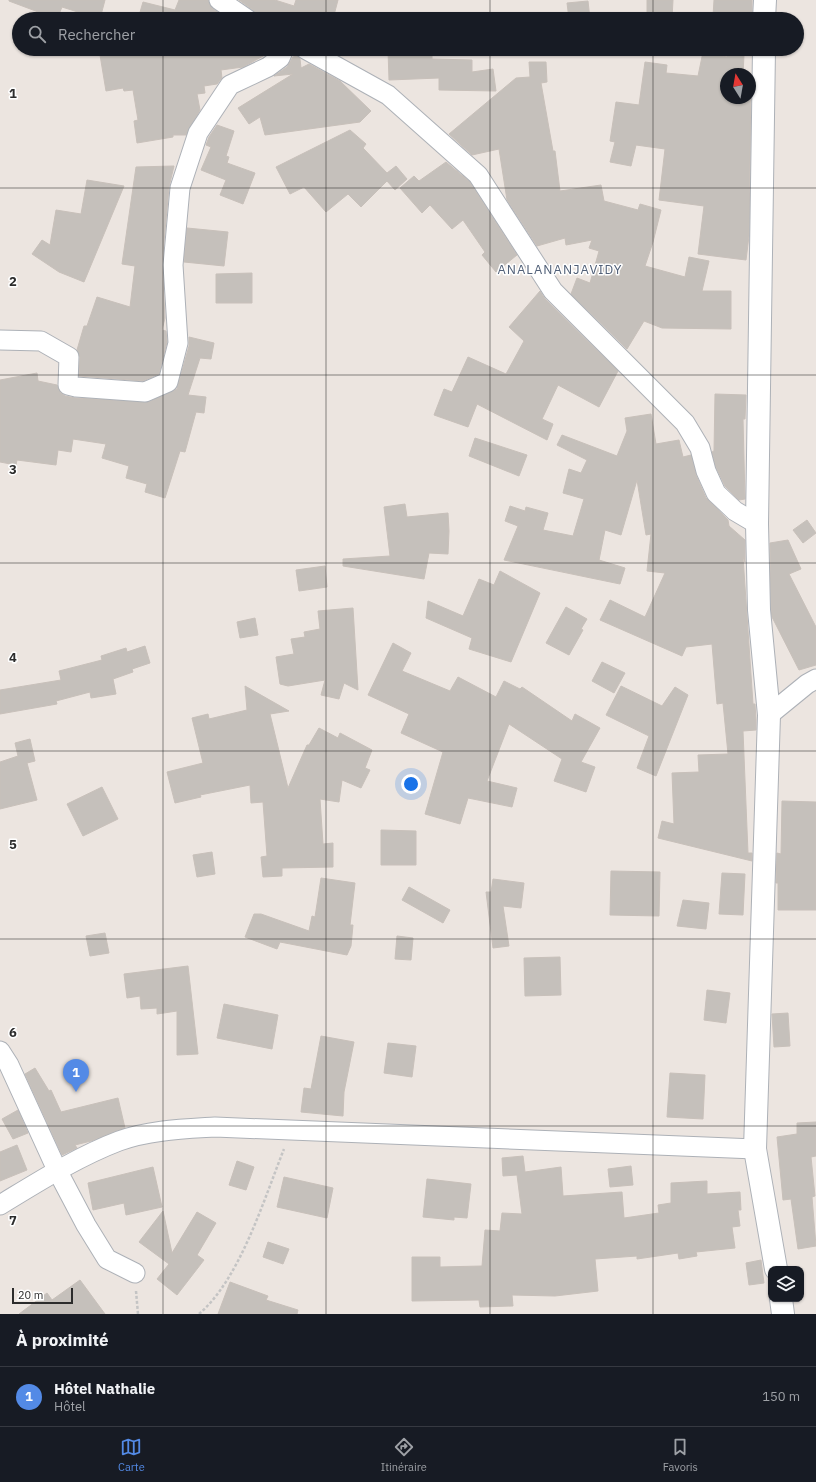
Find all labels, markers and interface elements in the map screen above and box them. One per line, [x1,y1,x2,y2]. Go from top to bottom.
search box [12,12,804,56]
icon: search [26,23,48,45]
text: Rechercher [58,25,135,44]
north arrow [720,68,756,104]
text: 1 [9,85,17,102]
district label: ANALANANJAVIDY [497,261,623,278]
text: 2 [9,273,17,290]
text: 3 [9,461,17,478]
text: 4 [9,649,17,666]
your location [401,774,421,794]
text: 5 [9,836,17,853]
text: 6 [9,1024,17,1041]
pin: 1 [63,1059,89,1092]
text: 7 [9,1212,17,1229]
map controls [768,1266,804,1302]
button: layers [768,1266,804,1302]
scale bar [12,1286,73,1305]
text: 20 m [18,1288,43,1302]
text: À proximité [16,1329,109,1351]
text: Hôtel Nathalie [54,1379,155,1398]
text: 1 [25,1388,33,1405]
text: 150 m [762,1388,800,1405]
text: Hôtel [54,1398,86,1415]
tab: Carte [118,1436,145,1474]
tab: Itinéraire [381,1436,427,1474]
tab: Favoris [663,1436,698,1474]

